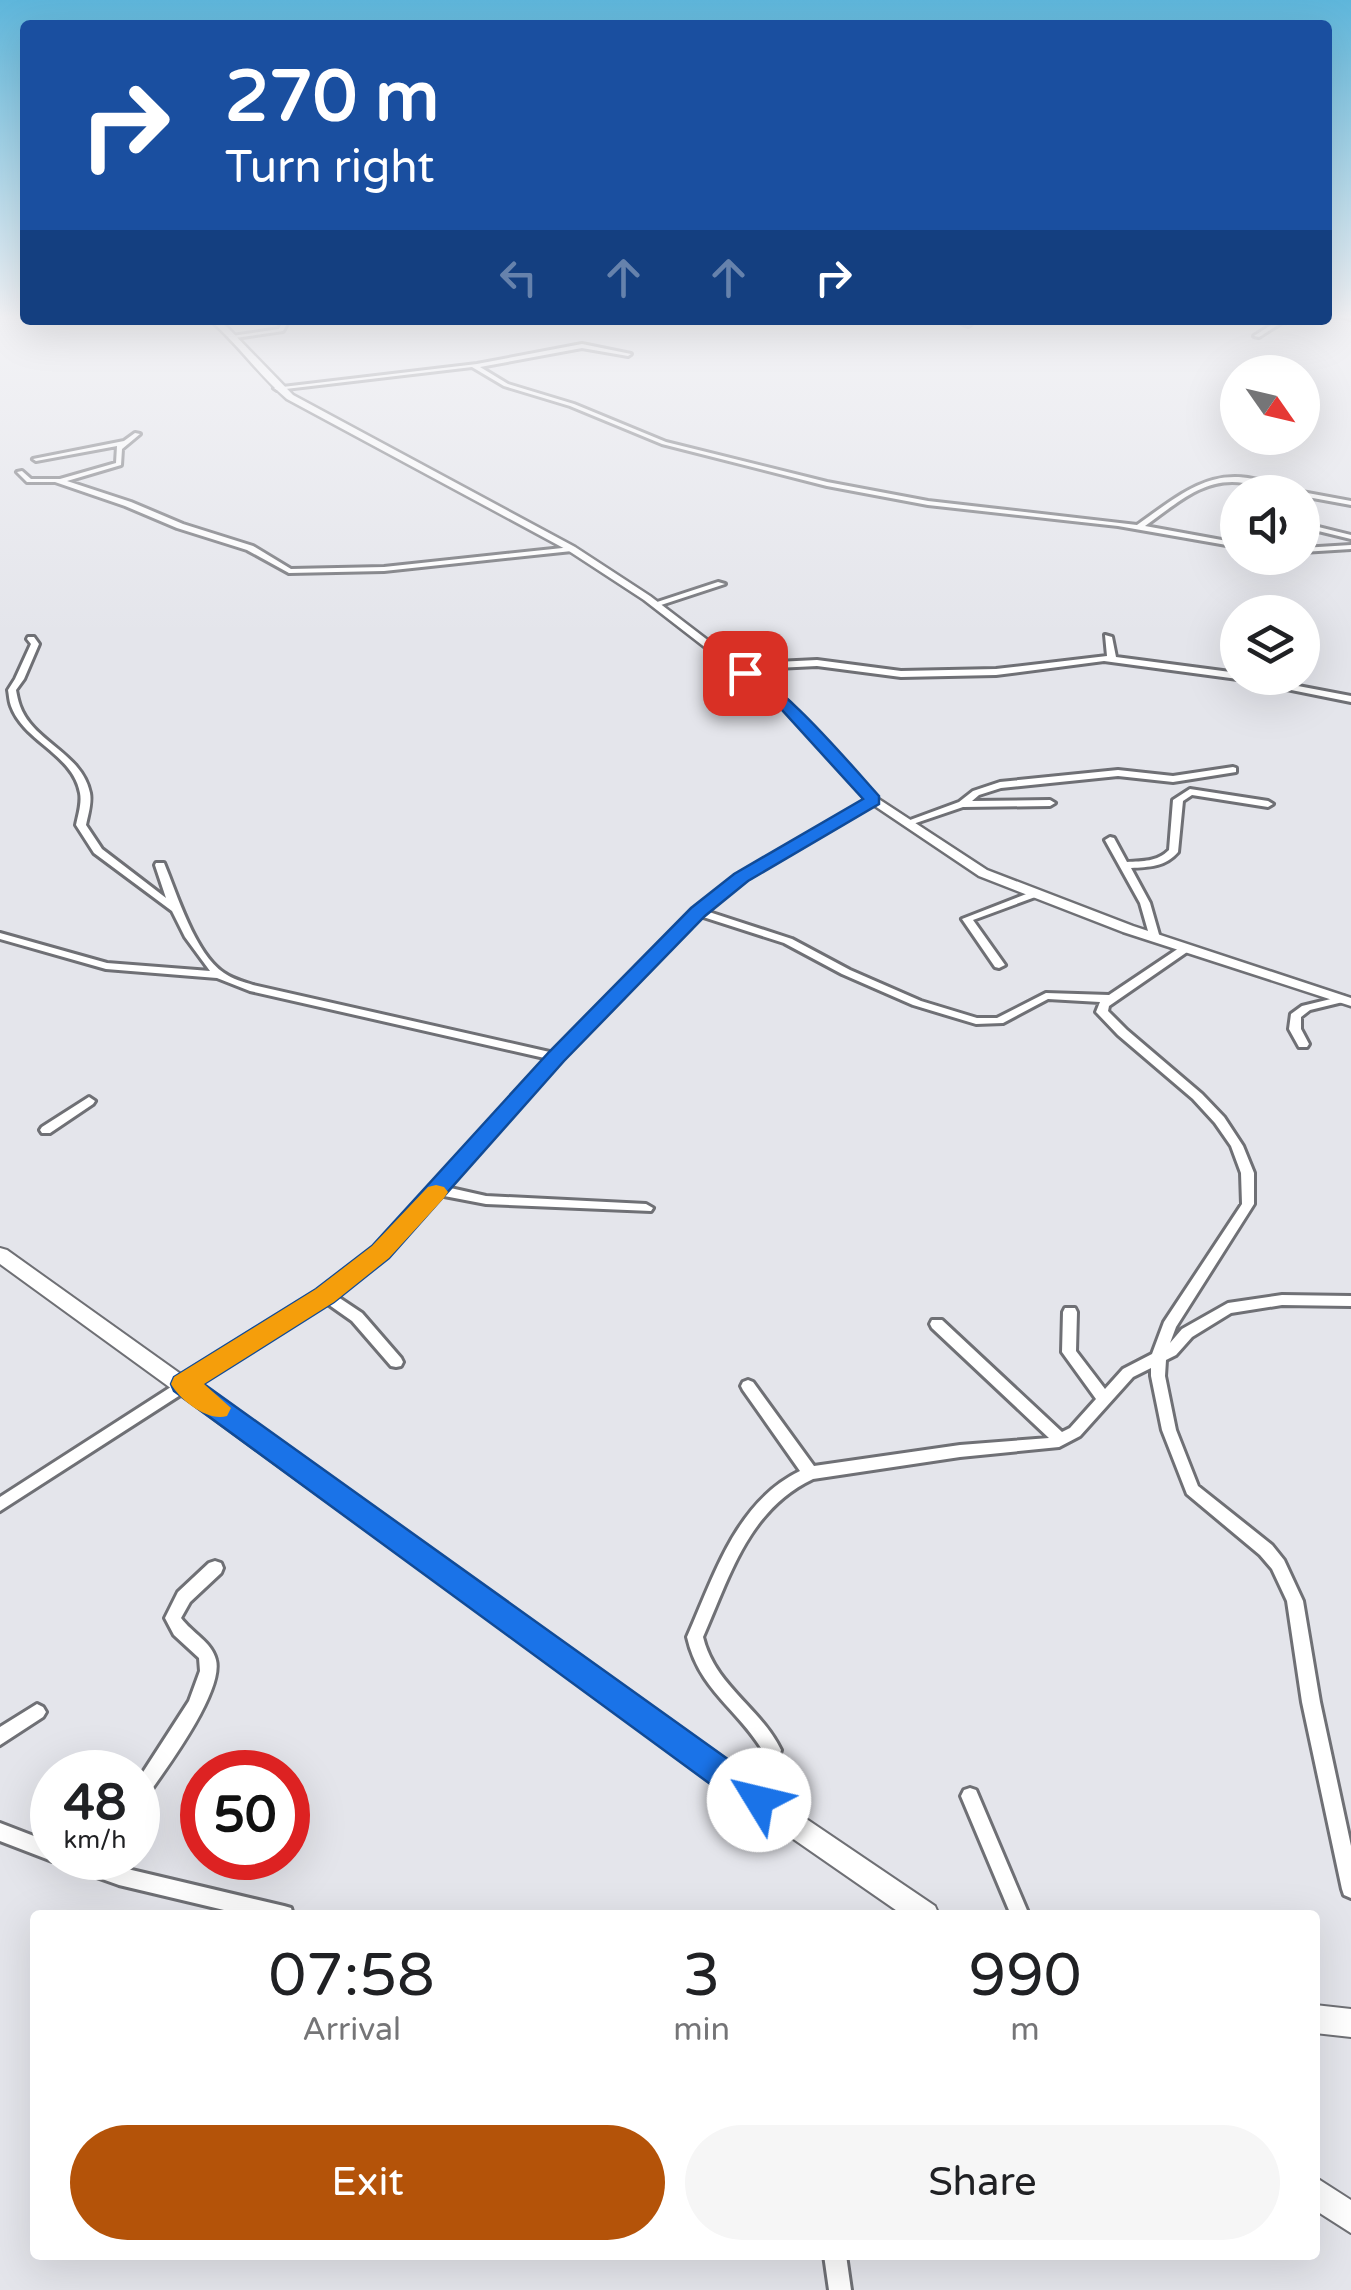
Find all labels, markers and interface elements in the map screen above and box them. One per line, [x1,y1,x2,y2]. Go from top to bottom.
text: 270 m [225,56,439,140]
icon: right [60,60,190,190]
text: Turn right [225,141,434,195]
icon: left [491,250,546,305]
icon: ahead [596,250,651,305]
icon: ahead [701,250,756,305]
icon: right [806,250,861,305]
north arrow [1220,355,1320,455]
map controls [1220,355,1320,695]
button: sound [1220,475,1320,575]
button: layers [1220,595,1320,695]
pin [703,631,788,716]
icon: arrive [718,646,773,701]
position arrow [707,1748,811,1852]
speed limit sign: 50 [180,1750,310,1880]
text: 48 [64,1773,126,1833]
text: km/h [64,1825,126,1855]
text: 07:58 [268,1940,435,2012]
text: 3 [683,1940,720,2012]
text: 990 [968,1940,1082,2012]
text: Arrival [302,2011,401,2049]
text: min [673,2011,730,2049]
text: m [1010,2011,1040,2049]
button: Exit [70,2125,665,2240]
button: Share [685,2125,1280,2240]

